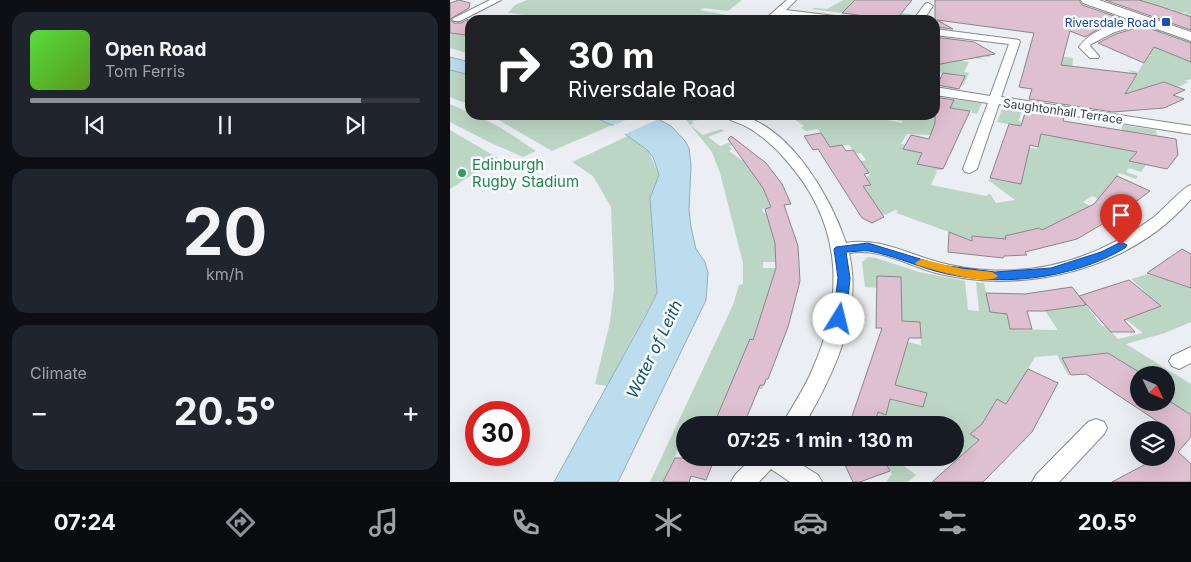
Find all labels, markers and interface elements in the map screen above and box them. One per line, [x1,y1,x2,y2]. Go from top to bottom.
place label: Riversdale Road [1065,15,1156,30]
marker: Riversdale Road [1160,16,1172,28]
text: 30 m [568,34,654,76]
icon: right [485,35,550,100]
text: Open Road [105,38,206,61]
text: Tom Ferris [105,61,185,81]
text: Riversdale Road [568,76,735,102]
street label: Saughtonhall Terrace [1002,95,1124,127]
icon: previous [81,111,109,139]
icon: pause [211,111,239,139]
icon: next [341,111,369,139]
place label: Edinburgh Rugby Stadium [472,155,579,191]
marker: Edinburgh Rugby Stadium [456,167,468,179]
text: 20 [183,192,267,271]
pin [1100,194,1142,245]
icon: arrive [1107,201,1135,229]
text: km/h [206,264,244,284]
position arrow [812,292,864,344]
water label: Water of Leith [622,297,686,401]
text: Climate [30,363,87,383]
north arrow [1130,366,1175,411]
map controls [1130,366,1175,466]
text: 20.5° [174,388,276,434]
text: − [30,395,49,429]
text: + [401,395,420,429]
speed limit sign: 30 [465,401,530,466]
button: layers [1130,421,1175,466]
text: 07:25 · 1 min · 130 m [727,429,913,452]
icon: directions [223,505,258,540]
icon: music [366,505,401,540]
icon: phone [508,505,543,540]
icon: climate [651,505,686,540]
icon: car [793,505,828,540]
icon: filters [935,505,970,540]
text: 07:24 [54,509,116,535]
text: 20.5° [1078,509,1137,535]

